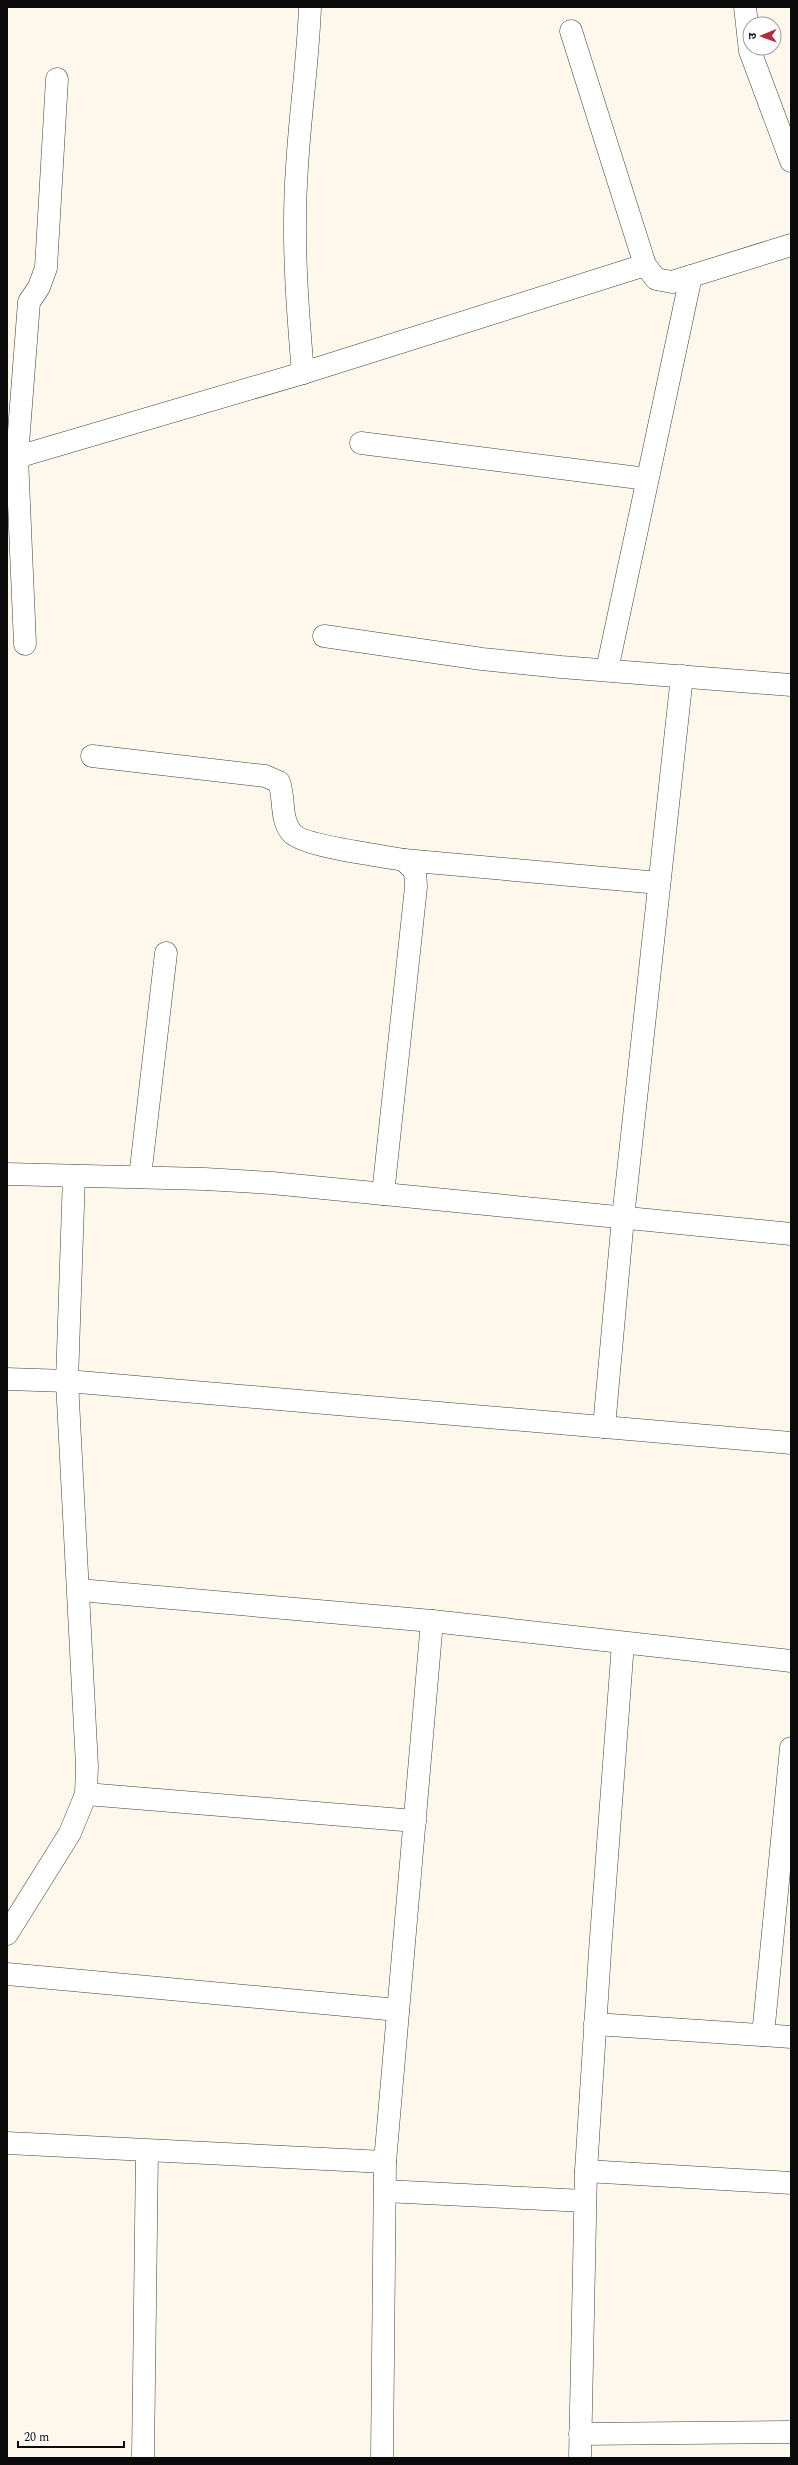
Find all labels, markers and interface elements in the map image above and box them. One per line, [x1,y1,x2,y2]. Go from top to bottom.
north arrow [742,16,782,56]
text: उ [744,32,761,40]
scale bar [18,2423,124,2449]
text: 20 m [24,2428,49,2447]

